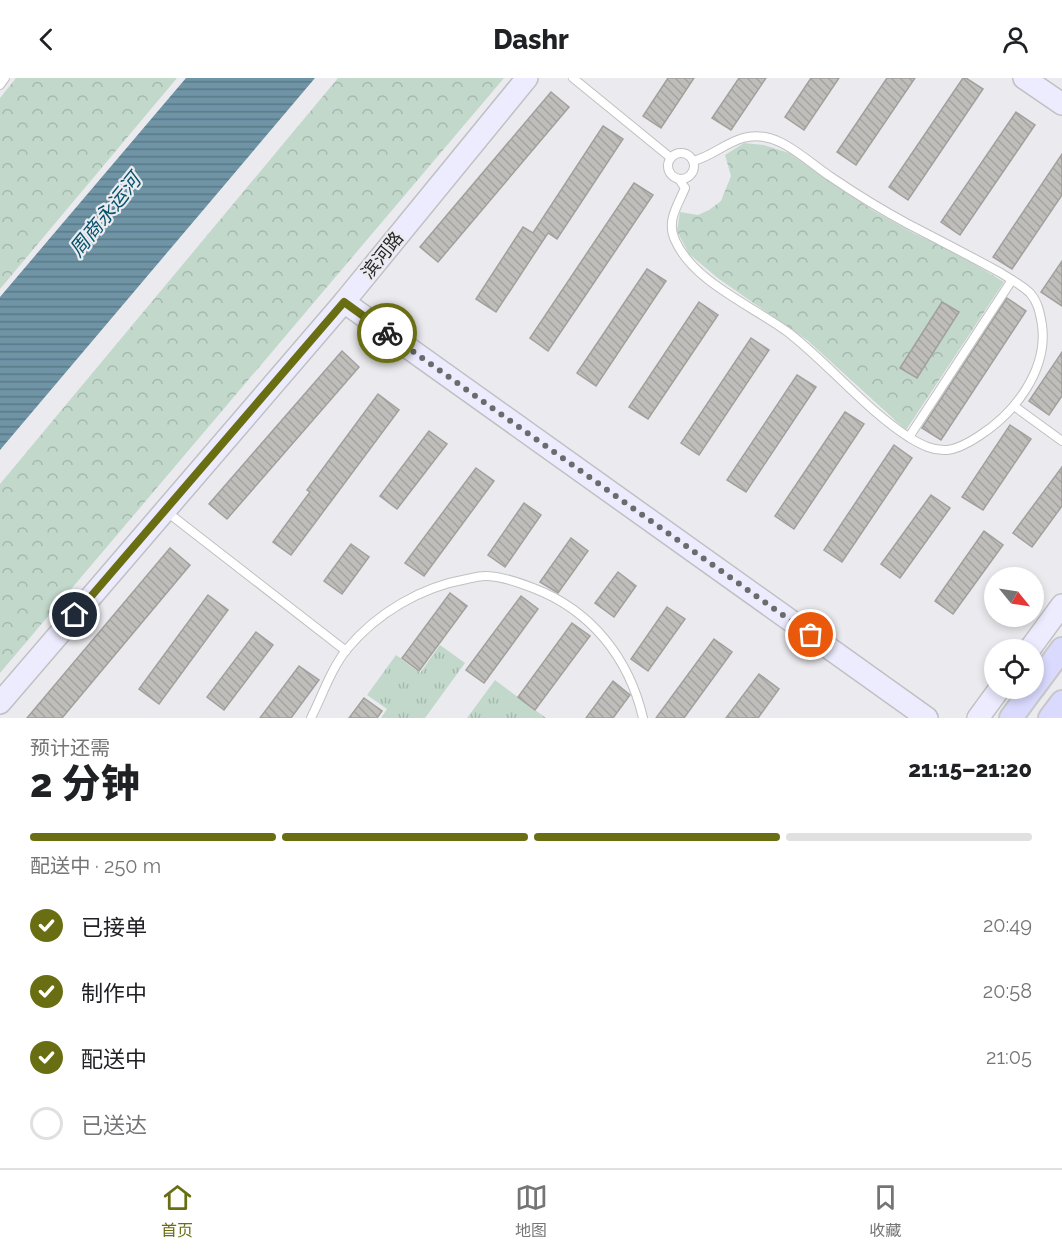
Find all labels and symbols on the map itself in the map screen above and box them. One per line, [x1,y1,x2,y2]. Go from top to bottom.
water label: 周商永运河 [64,165,148,261]
street label: 滨河路 [357,227,407,283]
courier [357,303,417,363]
north arrow [984,567,1044,627]
pin [49,589,100,640]
pin [785,609,836,660]

